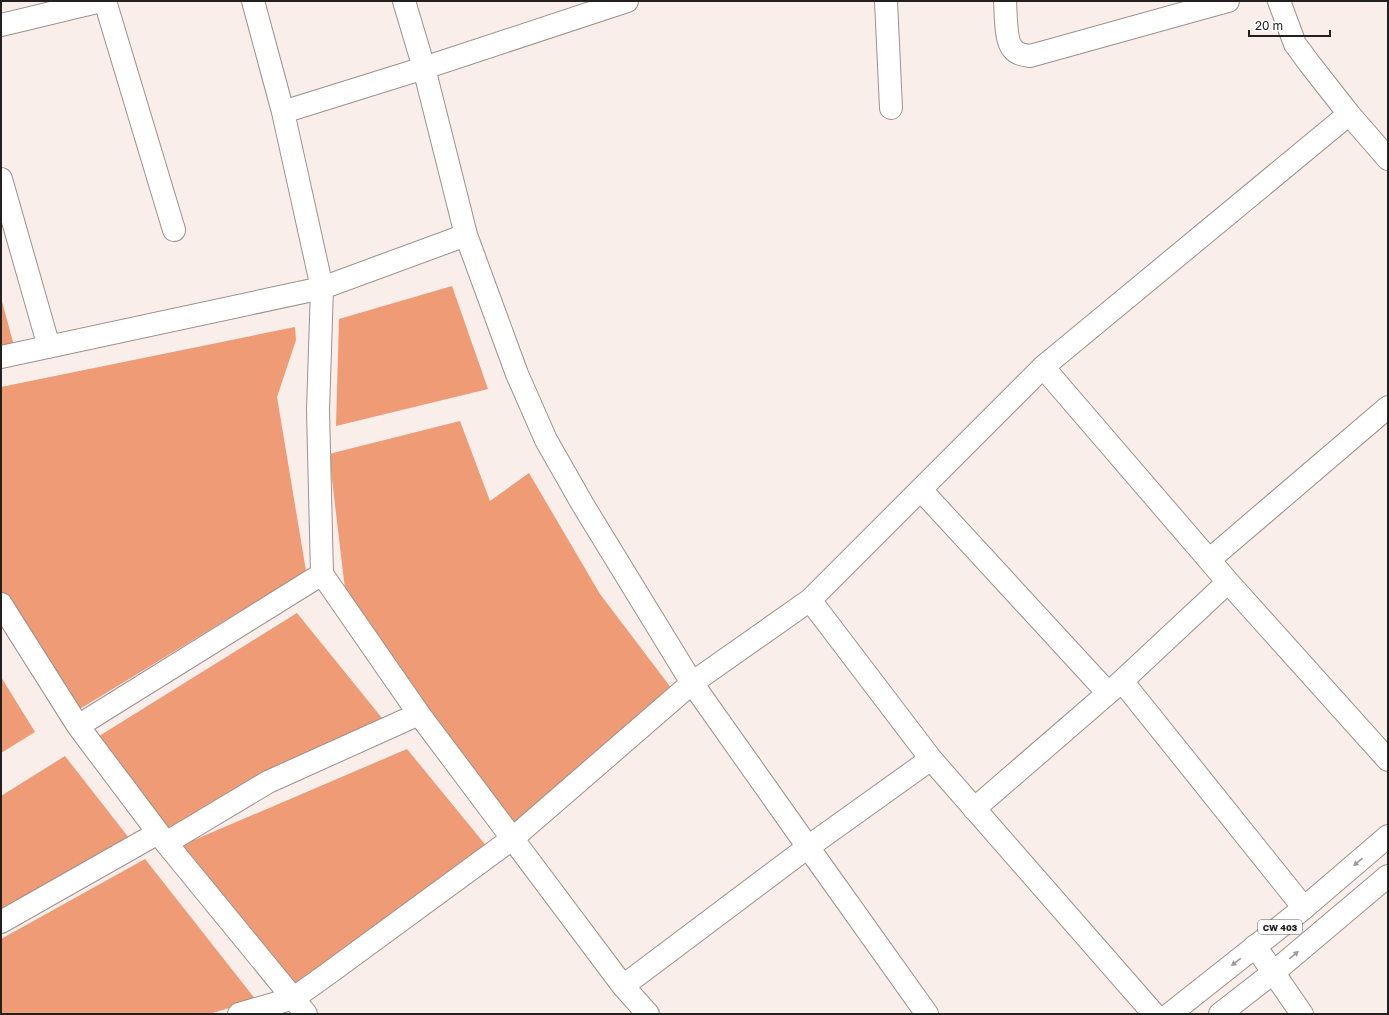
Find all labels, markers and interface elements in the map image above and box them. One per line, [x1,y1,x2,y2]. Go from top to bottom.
scale bar [1249,12,1330,38]
text: 20 m [1255,18,1283,33]
one-way arrow [1353,857,1364,866]
road number: CW 403 [1258,920,1302,934]
one-way arrow [1289,951,1300,960]
one-way arrow [1230,957,1241,966]

